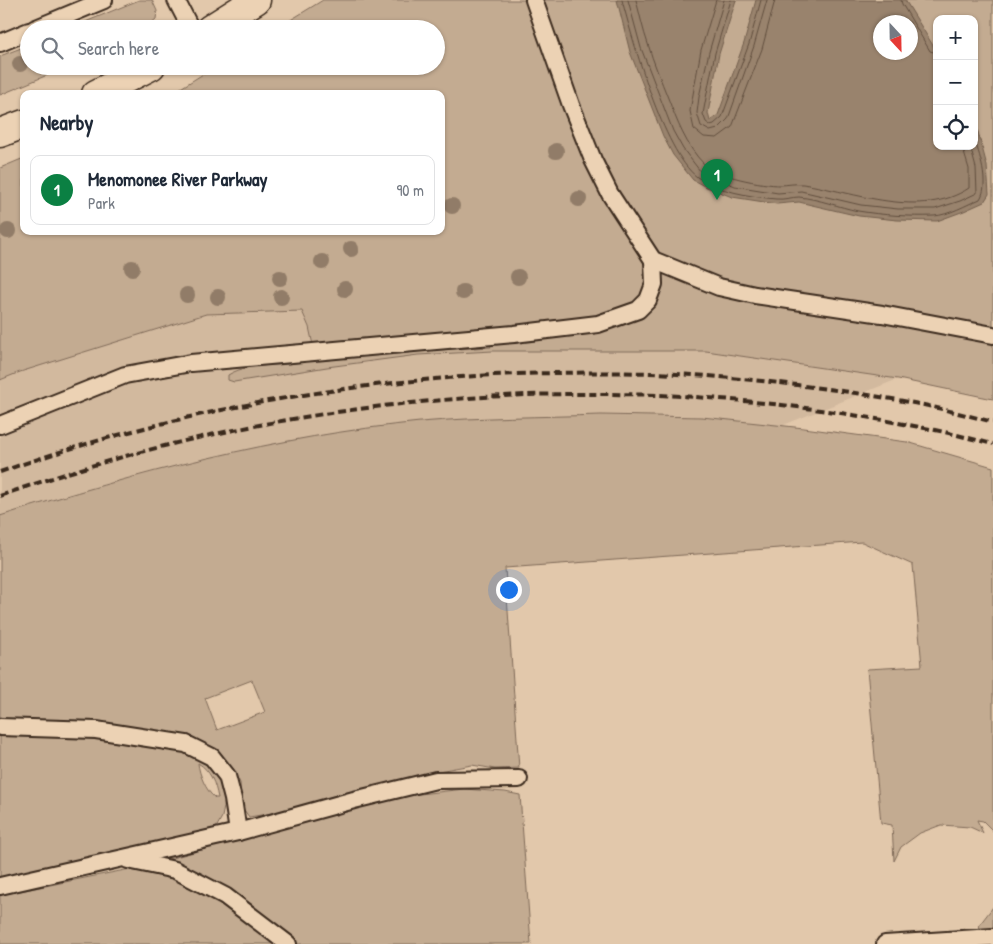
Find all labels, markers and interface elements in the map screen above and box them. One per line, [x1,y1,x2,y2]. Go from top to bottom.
north arrow [873,15,918,60]
map controls [933,15,978,150]
button: + [933,15,978,60]
search box [20,20,445,75]
icon: search [38,34,66,62]
text: Search here [78,35,159,61]
button: − [933,60,978,105]
button: locate [933,105,978,150]
text: Nearby [40,108,93,137]
pin: 1 [701,159,733,200]
text: Menomonee River Parkway [88,166,268,192]
text: 1 [54,179,60,201]
text: 90 m [396,179,424,201]
text: Park [88,192,115,214]
your location [496,577,522,603]

